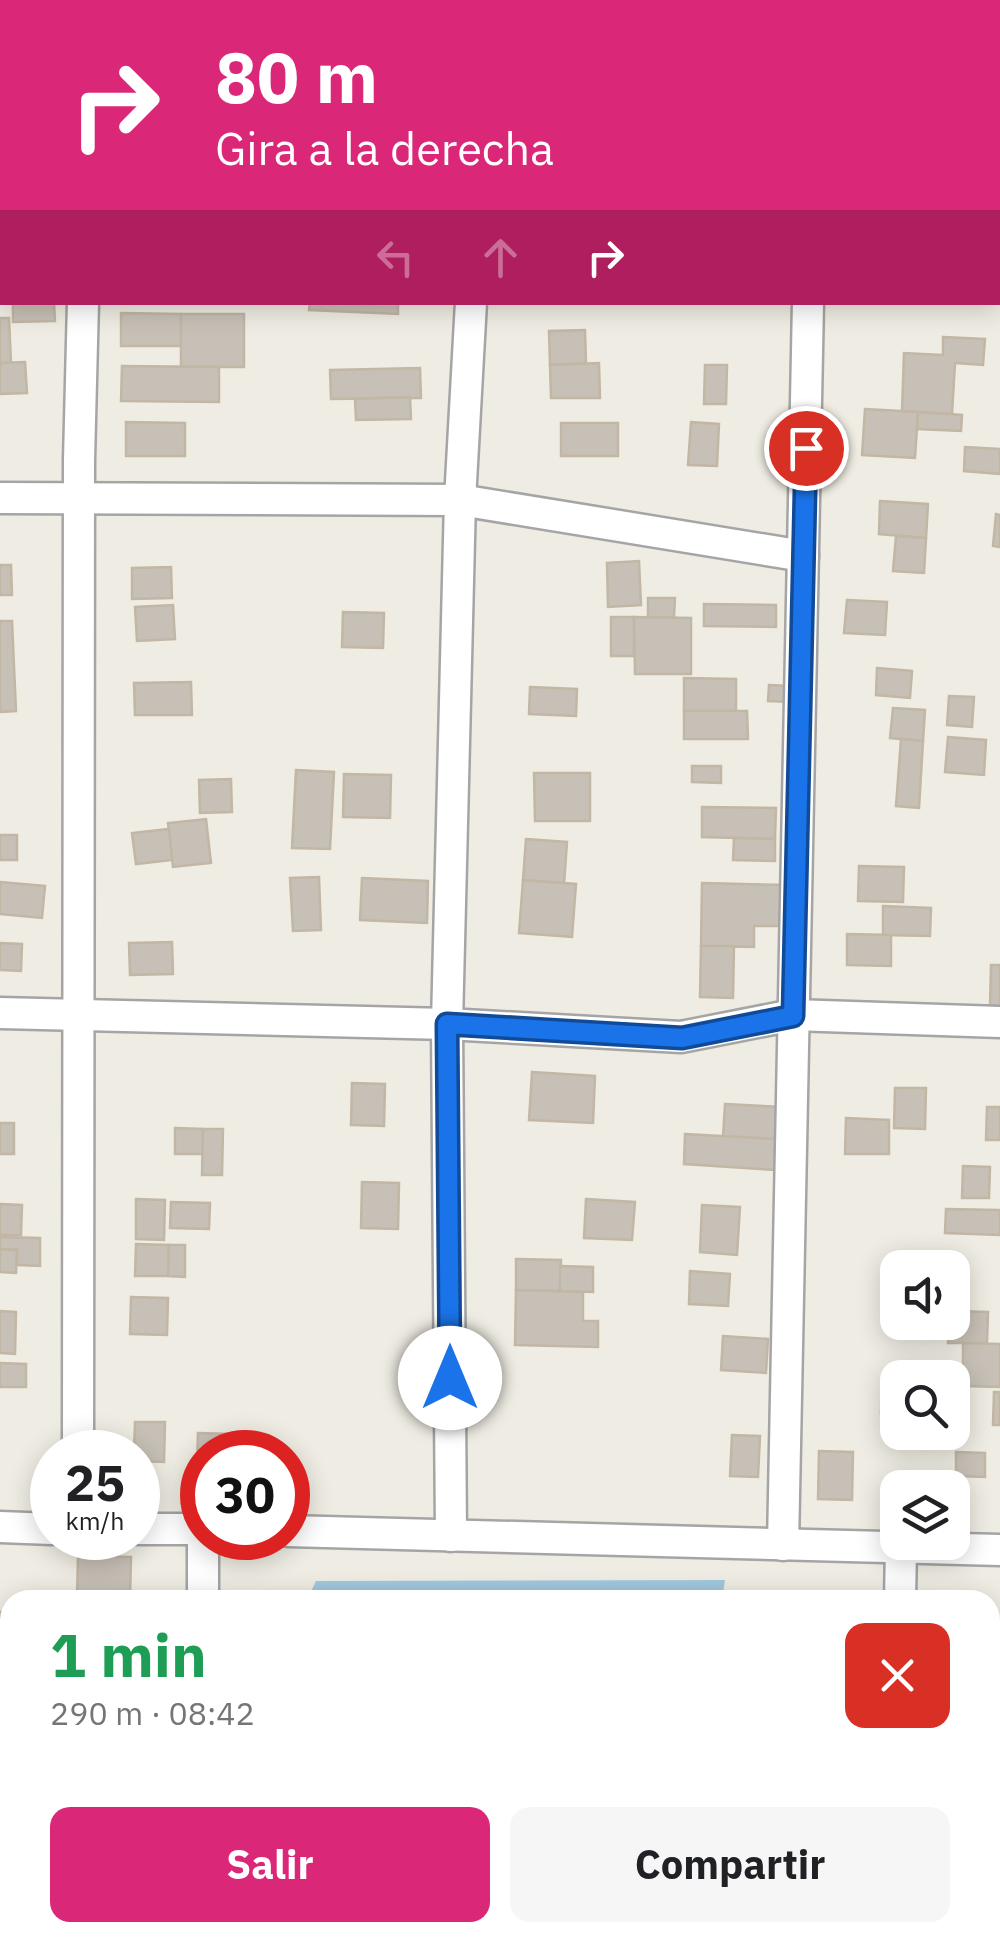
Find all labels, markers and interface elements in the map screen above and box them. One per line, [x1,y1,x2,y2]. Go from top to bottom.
text: 80 m [215,31,378,122]
icon: right [50,40,180,170]
text: Gira a la derecha [215,119,554,177]
icon: left [368,230,423,285]
icon: ahead [473,230,528,285]
icon: right [578,230,633,285]
pin [764,406,849,491]
icon: arrive [779,421,834,476]
map controls [880,1250,970,1560]
button: sound [880,1250,970,1340]
position arrow [398,1326,502,1430]
button: search [880,1360,970,1450]
speed limit sign: 30 [180,1430,310,1560]
text: 25 [65,1450,125,1515]
button: layers [880,1470,970,1560]
text: km/h [66,1504,124,1537]
text: 1 min [50,1615,207,1694]
button: close [845,1623,950,1728]
text: 290 m · 08:42 [50,1692,255,1734]
button: Salir [50,1807,490,1922]
button: Compartir [510,1807,950,1922]

